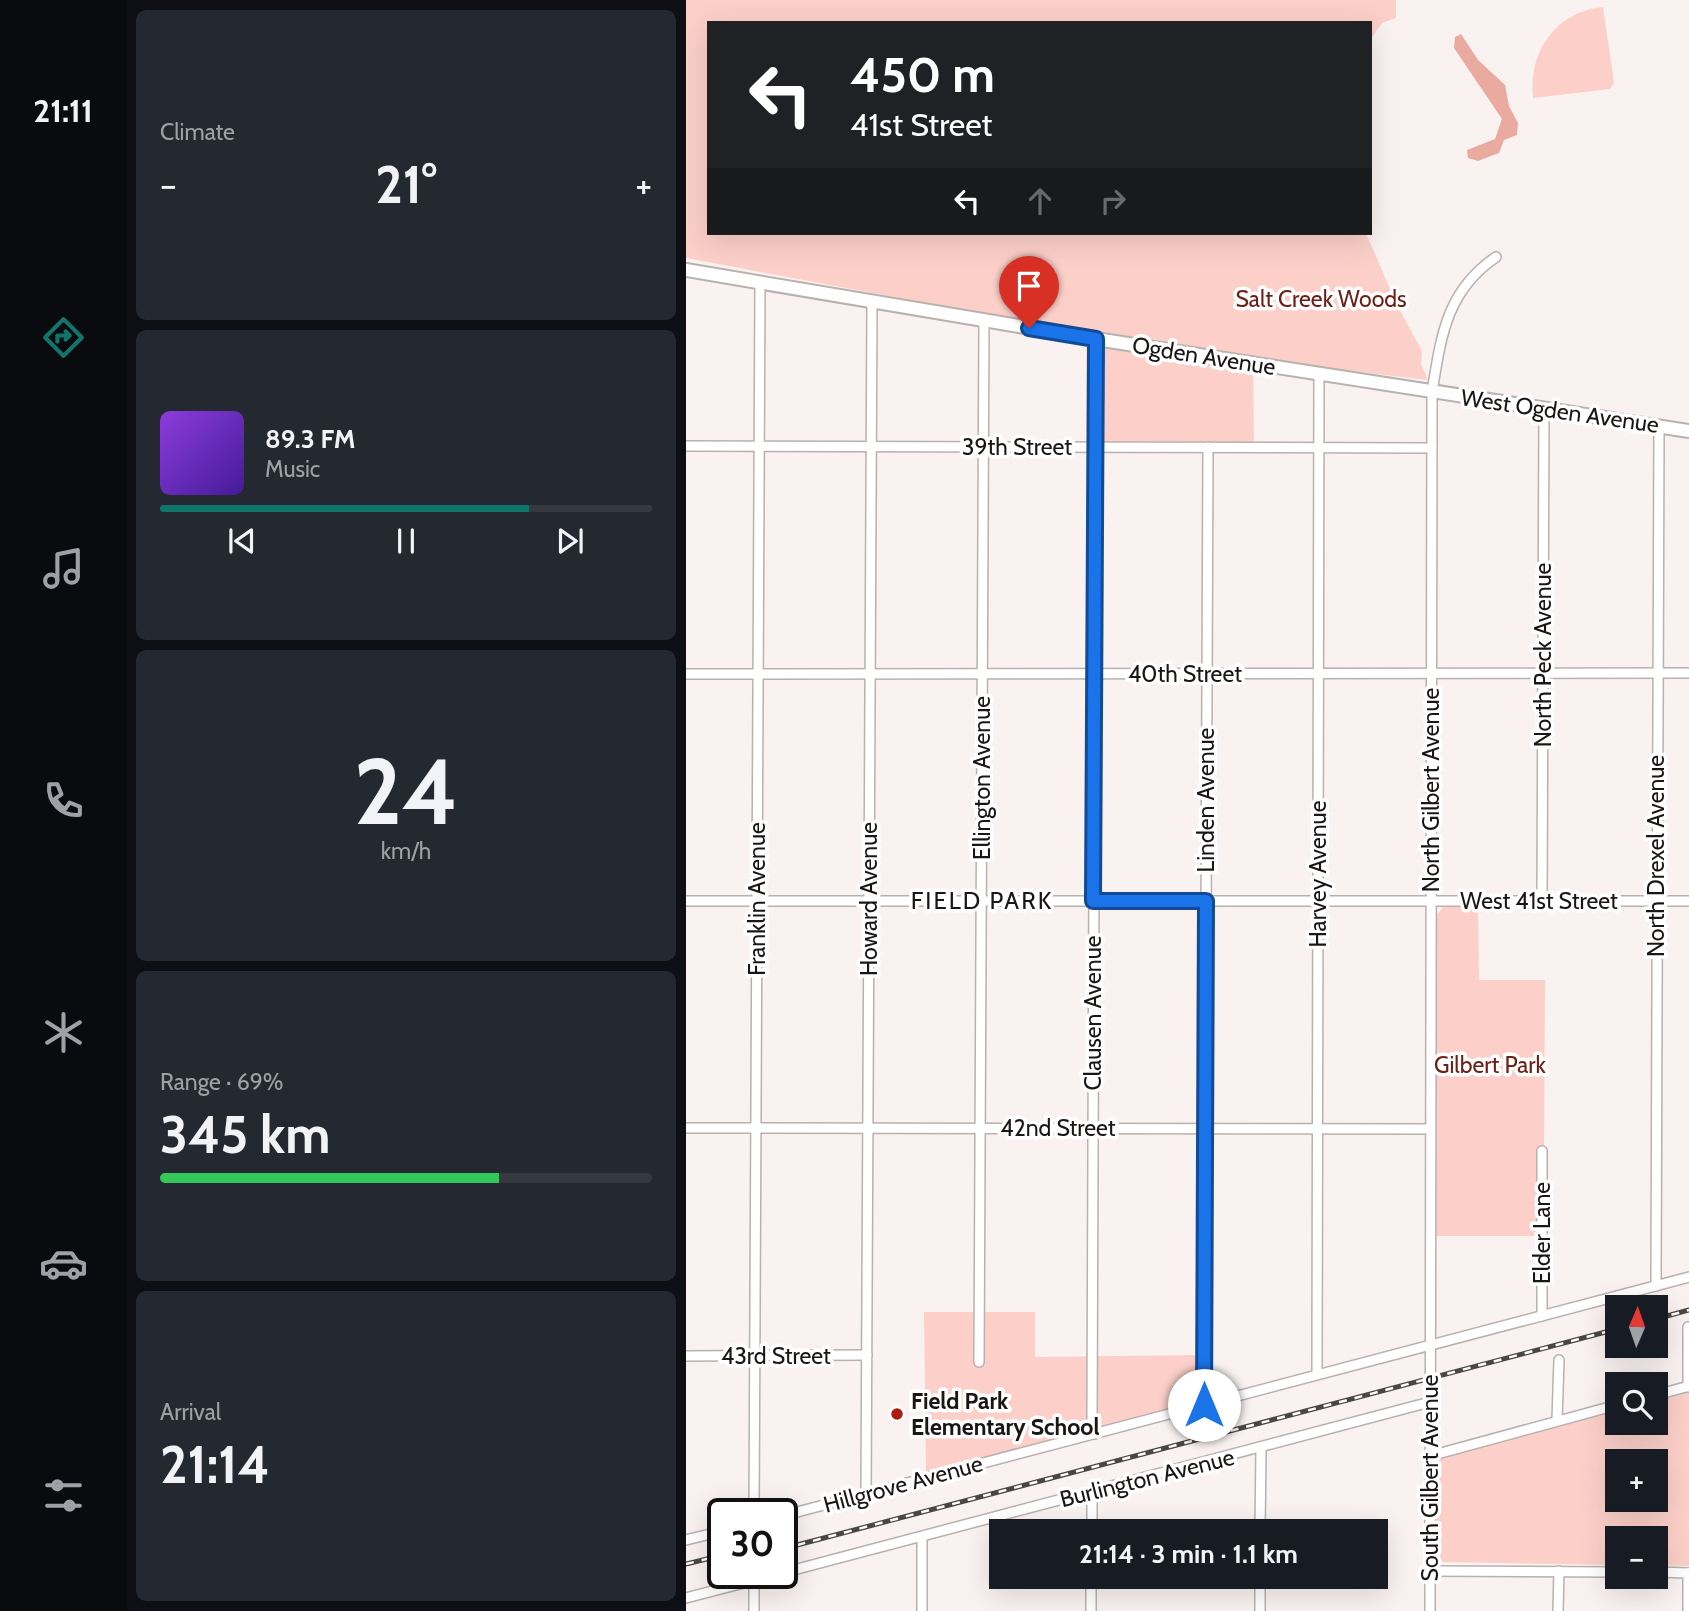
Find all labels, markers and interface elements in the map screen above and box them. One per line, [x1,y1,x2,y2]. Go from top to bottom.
text: 450 m [850,45,995,104]
icon: left [735,49,826,140]
text: 21:11 [33,91,93,130]
text: 41st Street [850,105,992,144]
text: Climate [160,118,235,146]
text: 21° [375,153,437,216]
text: − [160,161,177,208]
text: + [635,161,652,208]
icon: left [948,182,986,220]
icon: ahead [1021,182,1059,220]
icon: right [1094,182,1132,220]
pin [999,256,1059,328]
icon: arrive [1010,267,1048,305]
park label: Salt Creek Woods [1235,285,1407,313]
icon: directions [39,313,88,362]
street label: Ogden Avenue [1130,331,1278,381]
street label: West Ogden Avenue [1459,383,1661,439]
text: 89.3 FM [265,423,355,455]
street label: 39th Street [962,433,1072,461]
text: Music [265,455,320,483]
icon: previous [223,522,261,560]
icon: pause [387,522,425,560]
icon: next [551,522,589,560]
icon: music [39,544,88,593]
street label: North Peck Avenue [1529,562,1557,747]
street label: 40th Street [1128,660,1242,688]
street label: North Gilbert Avenue [1417,688,1445,892]
street label: Ellington Avenue [968,696,996,860]
street label: Linden Avenue [1192,727,1220,872]
text: 24 [354,736,458,847]
street label: North Drexel Avenue [1642,755,1670,957]
icon: phone [39,776,88,825]
street label: Harvey Avenue [1304,800,1332,947]
street label: Franklin Avenue [743,822,771,976]
street label: Howard Avenue [855,822,883,976]
text: km/h [381,837,431,865]
district label: FIELD PARK [911,886,1053,915]
street label: West 41st Street [1460,887,1618,915]
street label: Clausen Avenue [1079,935,1107,1090]
icon: climate [39,1008,88,1057]
park label: Gilbert Park [1434,1051,1547,1079]
text: Range · 69% [160,1068,284,1096]
text: 345 km [160,1103,330,1166]
street label: 42nd Street [1000,1114,1116,1142]
street label: Elder Lane [1528,1182,1556,1284]
icon: car [39,1239,88,1288]
north arrow [1605,1295,1668,1358]
map controls [1605,1295,1668,1589]
street label: 43rd Street [721,1342,831,1370]
position arrow [1167,1368,1241,1442]
button: search [1605,1372,1668,1435]
street label: South Gilbert Avenue [1416,1374,1444,1581]
place label: Field Park Elementary School [911,1387,1099,1441]
text: Arrival [160,1398,221,1426]
marker: Field Park Elementary School [889,1406,905,1422]
text: 21:14 [160,1433,270,1496]
street label: Burlington Avenue [1057,1443,1237,1513]
street label: Hillgrove Avenue [820,1449,986,1519]
button: + [1605,1449,1668,1512]
icon: filters [39,1471,88,1520]
speed limit sign: 30 [707,1498,798,1589]
button: − [1605,1526,1668,1589]
text: 21:14 · 3 min · 1.1 km [1079,1538,1298,1570]

